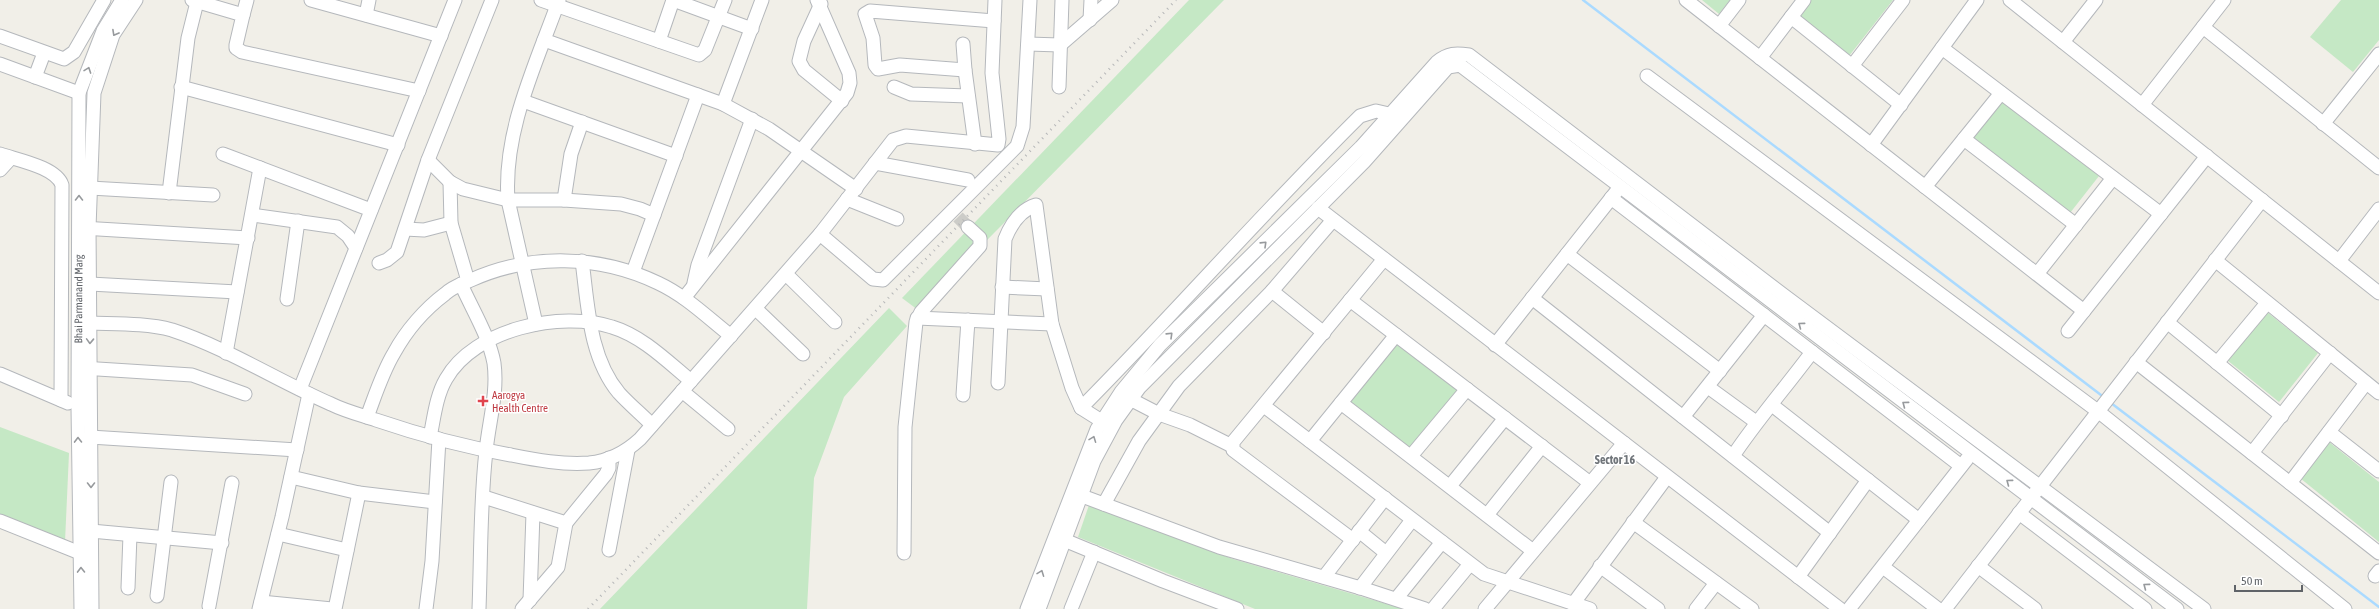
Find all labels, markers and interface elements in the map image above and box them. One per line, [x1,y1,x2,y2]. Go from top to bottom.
one-way arrow [112,29,120,36]
one-way arrow [83,66,91,73]
one-way arrow [75,195,83,201]
one-way arrow [1259,241,1267,249]
street label: Bhai Parmanand Marg [72,254,84,344]
one-way arrow [1799,323,1806,330]
one-way arrow [1166,333,1173,340]
one-way arrow [86,338,94,344]
place label: Aarogya Health Centre [492,389,548,414]
marker: Aarogya Health Centre [477,395,489,407]
one-way arrow [1903,401,1910,408]
one-way arrow [1089,435,1097,442]
one-way arrow [74,437,82,443]
district label: Sector 16 [1595,453,1636,467]
one-way arrow [2006,480,2013,487]
one-way arrow [87,482,95,488]
one-way arrow [76,567,85,573]
scale bar [2235,567,2302,593]
one-way arrow [1037,569,1045,576]
text: 50 m [2241,574,2263,588]
one-way arrow [2144,583,2151,590]

